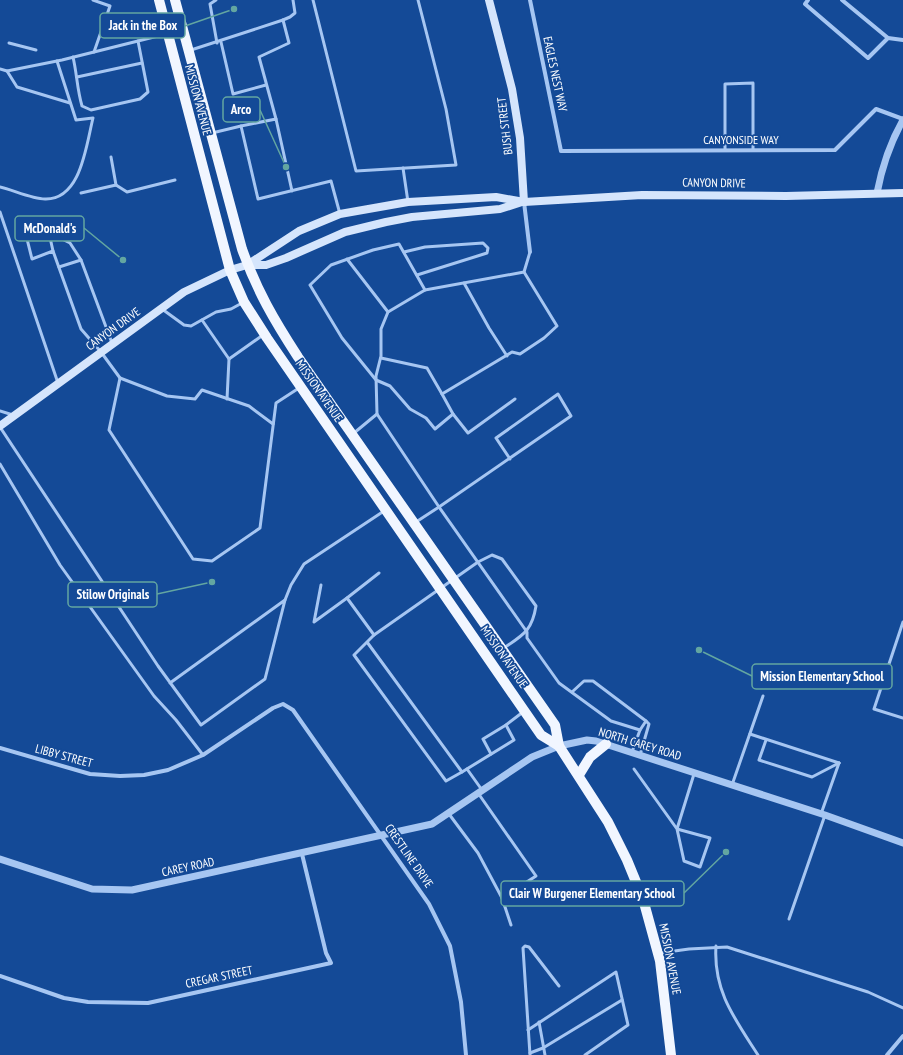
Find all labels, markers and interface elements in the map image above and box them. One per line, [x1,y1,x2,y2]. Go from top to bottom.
callout: Jack in the Box [100,13,185,38]
text: Jack in the Box [108,17,177,34]
street label: EAGLES NEST WAY [540,35,571,113]
street label: MISSION AVENUE [182,63,215,137]
street label: BUSH STREET [493,96,515,156]
callout: Arco [223,97,260,122]
text: Arco [230,101,251,118]
street label: CANYONSIDE WAY [703,132,779,147]
street label: CANYON DRIVE [682,174,746,191]
callout: McDonald's [15,216,84,241]
text: McDonald's [24,220,77,237]
street label: CANYON DRIVE [83,304,143,353]
street label: MISSION AVENUE [292,357,346,425]
callout: Stilow Originals [68,582,157,607]
text: Stilow Originals [77,586,150,603]
street label: MISSION AVENUE [477,623,531,691]
callout: Mission Elementary School [752,664,892,689]
text: Mission Elementary School [760,668,885,685]
street label: NORTH CAREY ROAD [597,724,683,763]
street label: LIBBY STREET [34,741,95,771]
street label: CRESTLINE DRIVE [382,821,437,890]
street label: CAREY ROAD [160,854,216,879]
callout: Clair W Burgener Elementary School [501,881,684,906]
text: Clair W Burgener Elementary School [509,885,676,902]
street label: MISSION AVENUE [656,922,685,996]
street label: CREGAR STREET [184,962,254,991]

